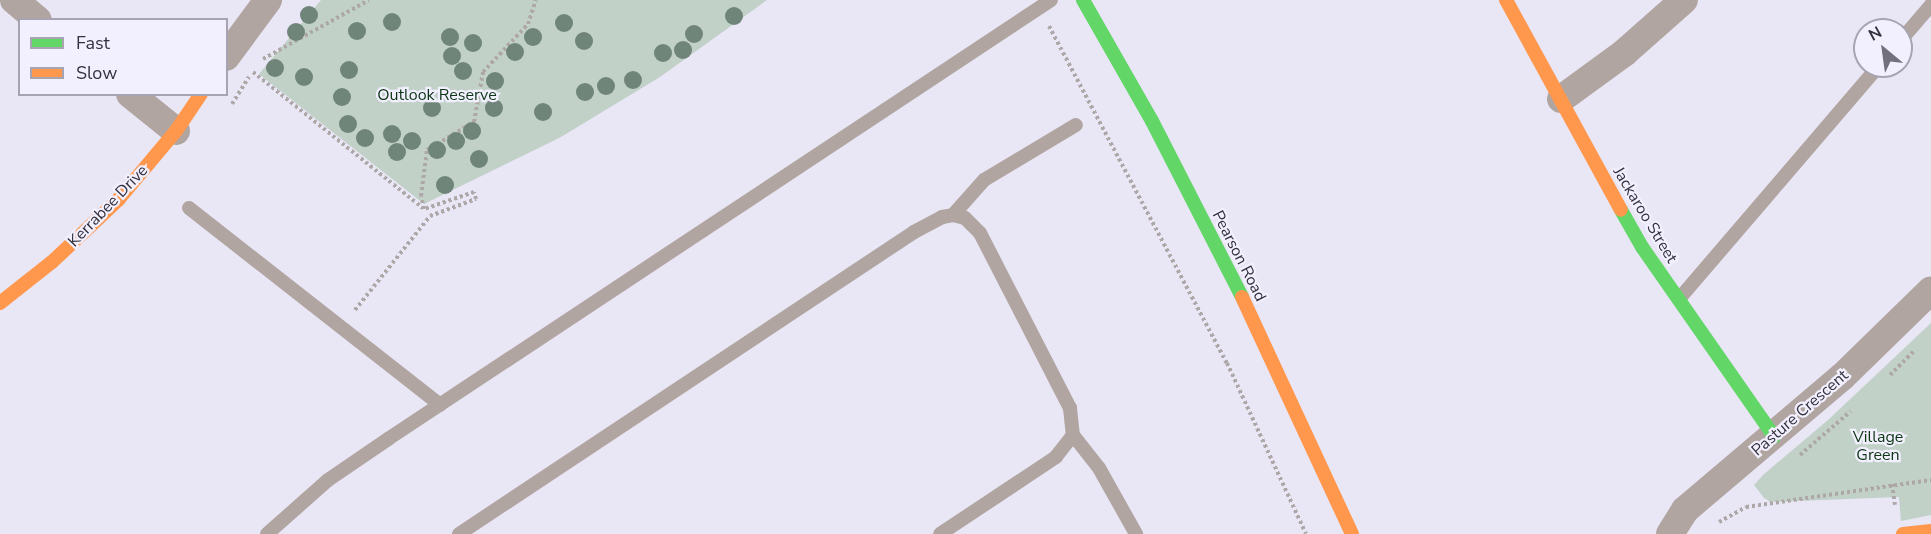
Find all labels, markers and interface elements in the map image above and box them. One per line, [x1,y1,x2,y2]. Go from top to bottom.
legend [18,18,228,96]
north arrow [1853,18,1913,78]
text: N [1865,21,1886,47]
text: Fast [76,31,110,55]
text: Slow [76,61,117,85]
park label: Outlook Reserve [377,85,497,105]
street label: Kerrabee Drive [64,161,152,251]
street label: Jackaroo Street [1609,163,1681,267]
street label: Pearson Road [1208,207,1270,305]
street label: Pasture Crescent [1748,366,1852,460]
park label: Village Green [1853,427,1903,465]

